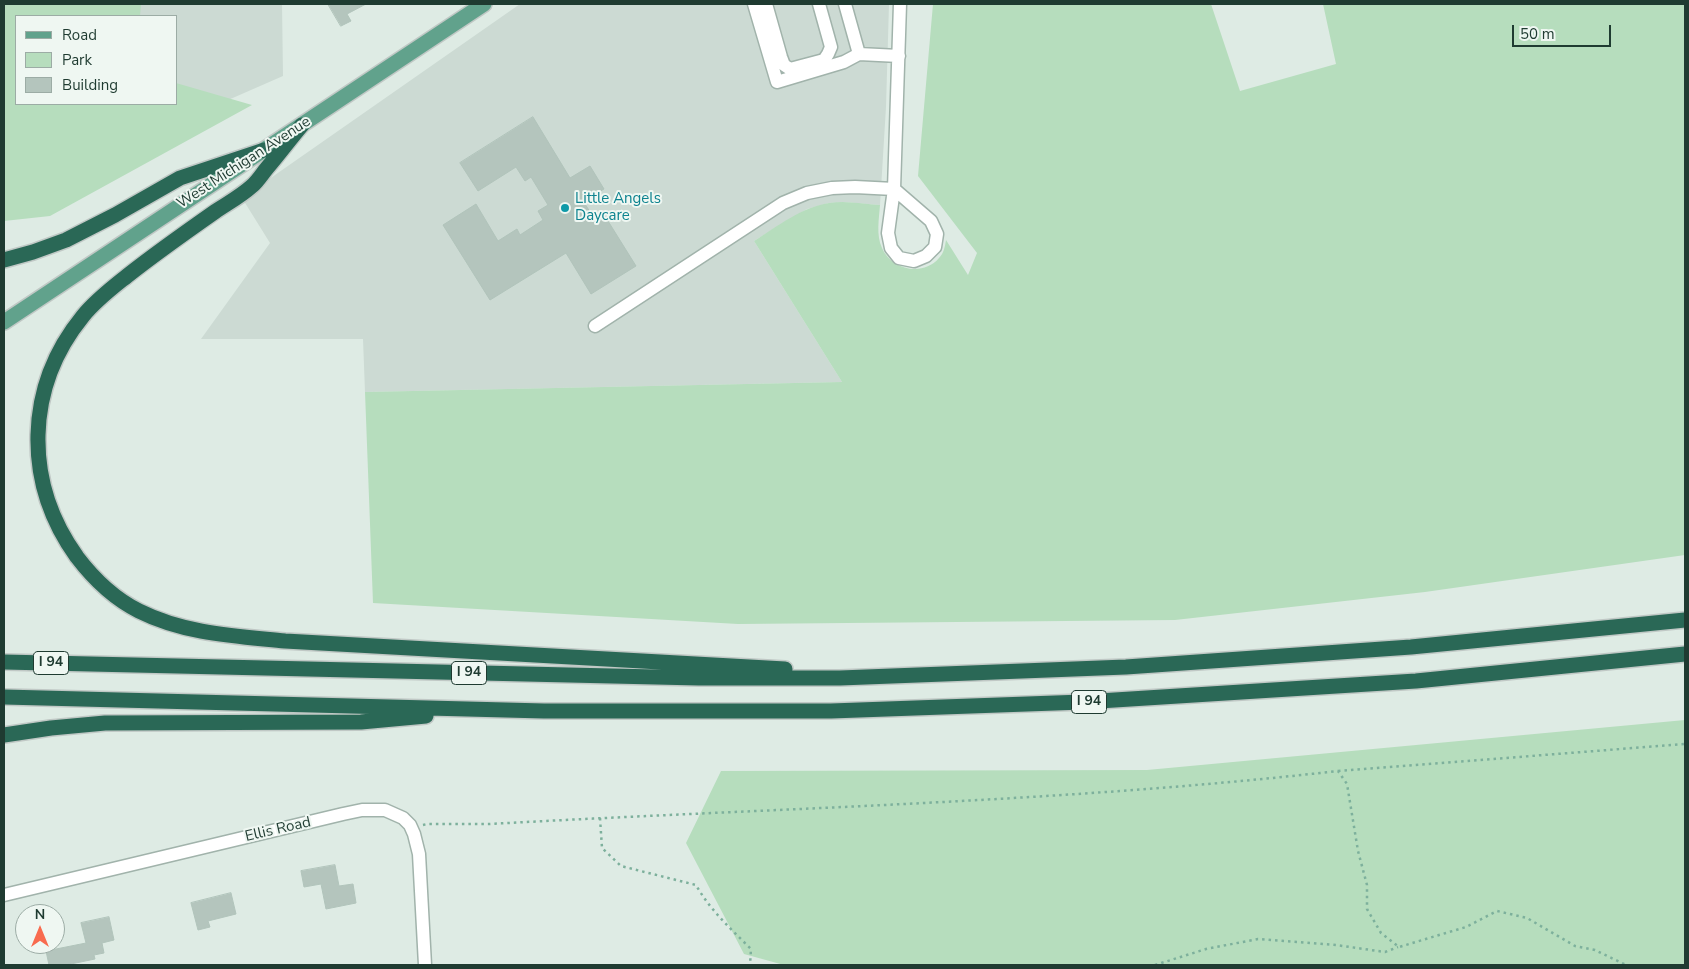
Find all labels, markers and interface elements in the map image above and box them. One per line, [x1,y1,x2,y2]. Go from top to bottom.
legend [15,15,178,105]
scale bar [1514,15,1613,47]
text: 50 m [1520,24,1555,44]
text: Road [62,25,97,45]
text: Park [62,50,92,70]
text: Building [62,75,118,95]
street label: West Michigan Avenue [174,113,314,213]
place label: Little Angels Daycare [575,190,661,225]
marker: Little Angels Daycare [559,202,571,214]
road number: I 94 [34,651,68,674]
road number: I 94 [452,661,486,684]
road number: I 94 [1072,690,1106,714]
street label: Ellis Road [243,814,313,846]
north arrow [15,904,65,954]
text: N [35,905,45,924]

